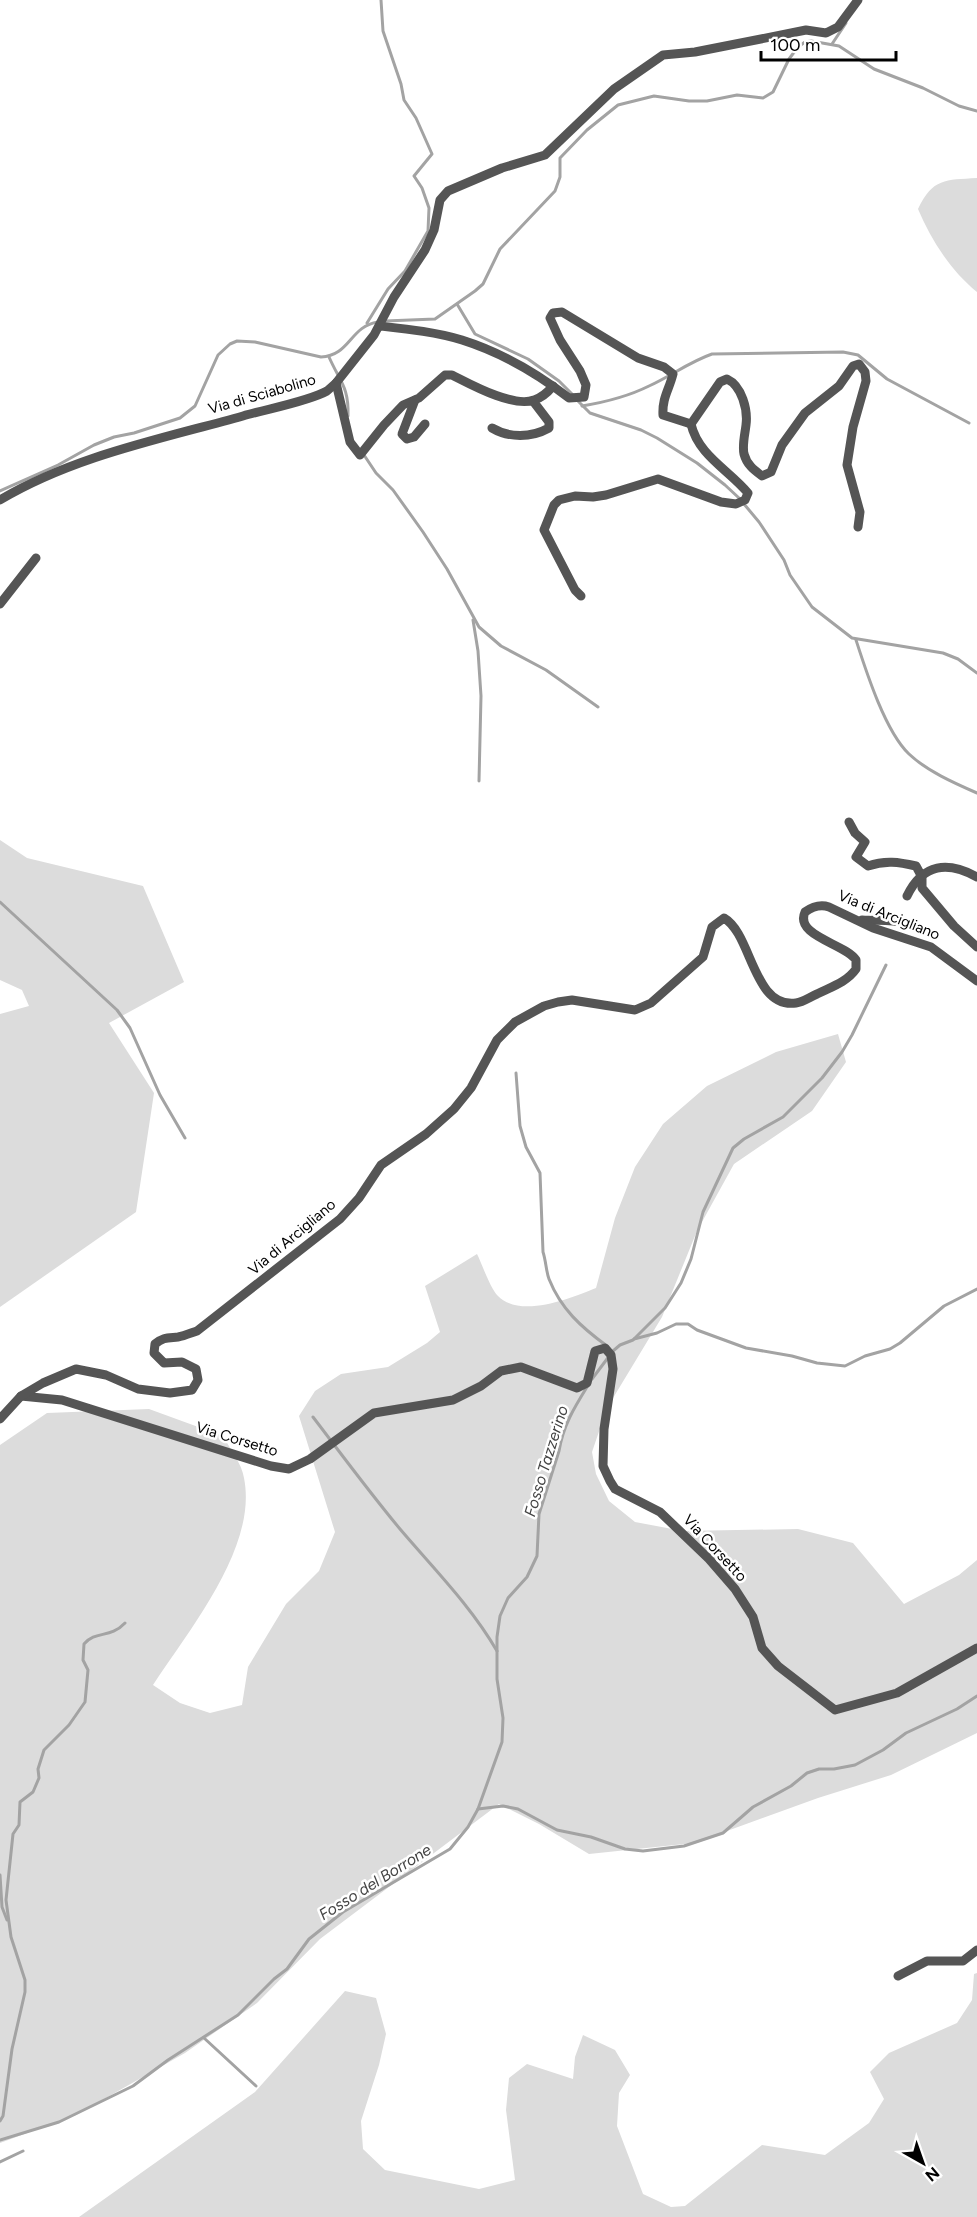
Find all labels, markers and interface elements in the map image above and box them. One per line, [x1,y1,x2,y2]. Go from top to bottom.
scale bar [761,24,896,62]
text: 100 m [770,34,820,56]
street label: Via di Sciabolino [206,370,318,418]
street label: Via di Arcigliano [835,886,943,944]
street label: Via di Arcigliano [245,1195,340,1279]
water label: Fosso Tazzerino [520,1403,572,1519]
street label: Via Corsetto [194,1418,281,1460]
street label: Via Corsetto [679,1511,751,1585]
water label: Fosso del Borrone [315,1840,435,1924]
north arrow [893,2133,953,2193]
text: N [921,2163,943,2185]

